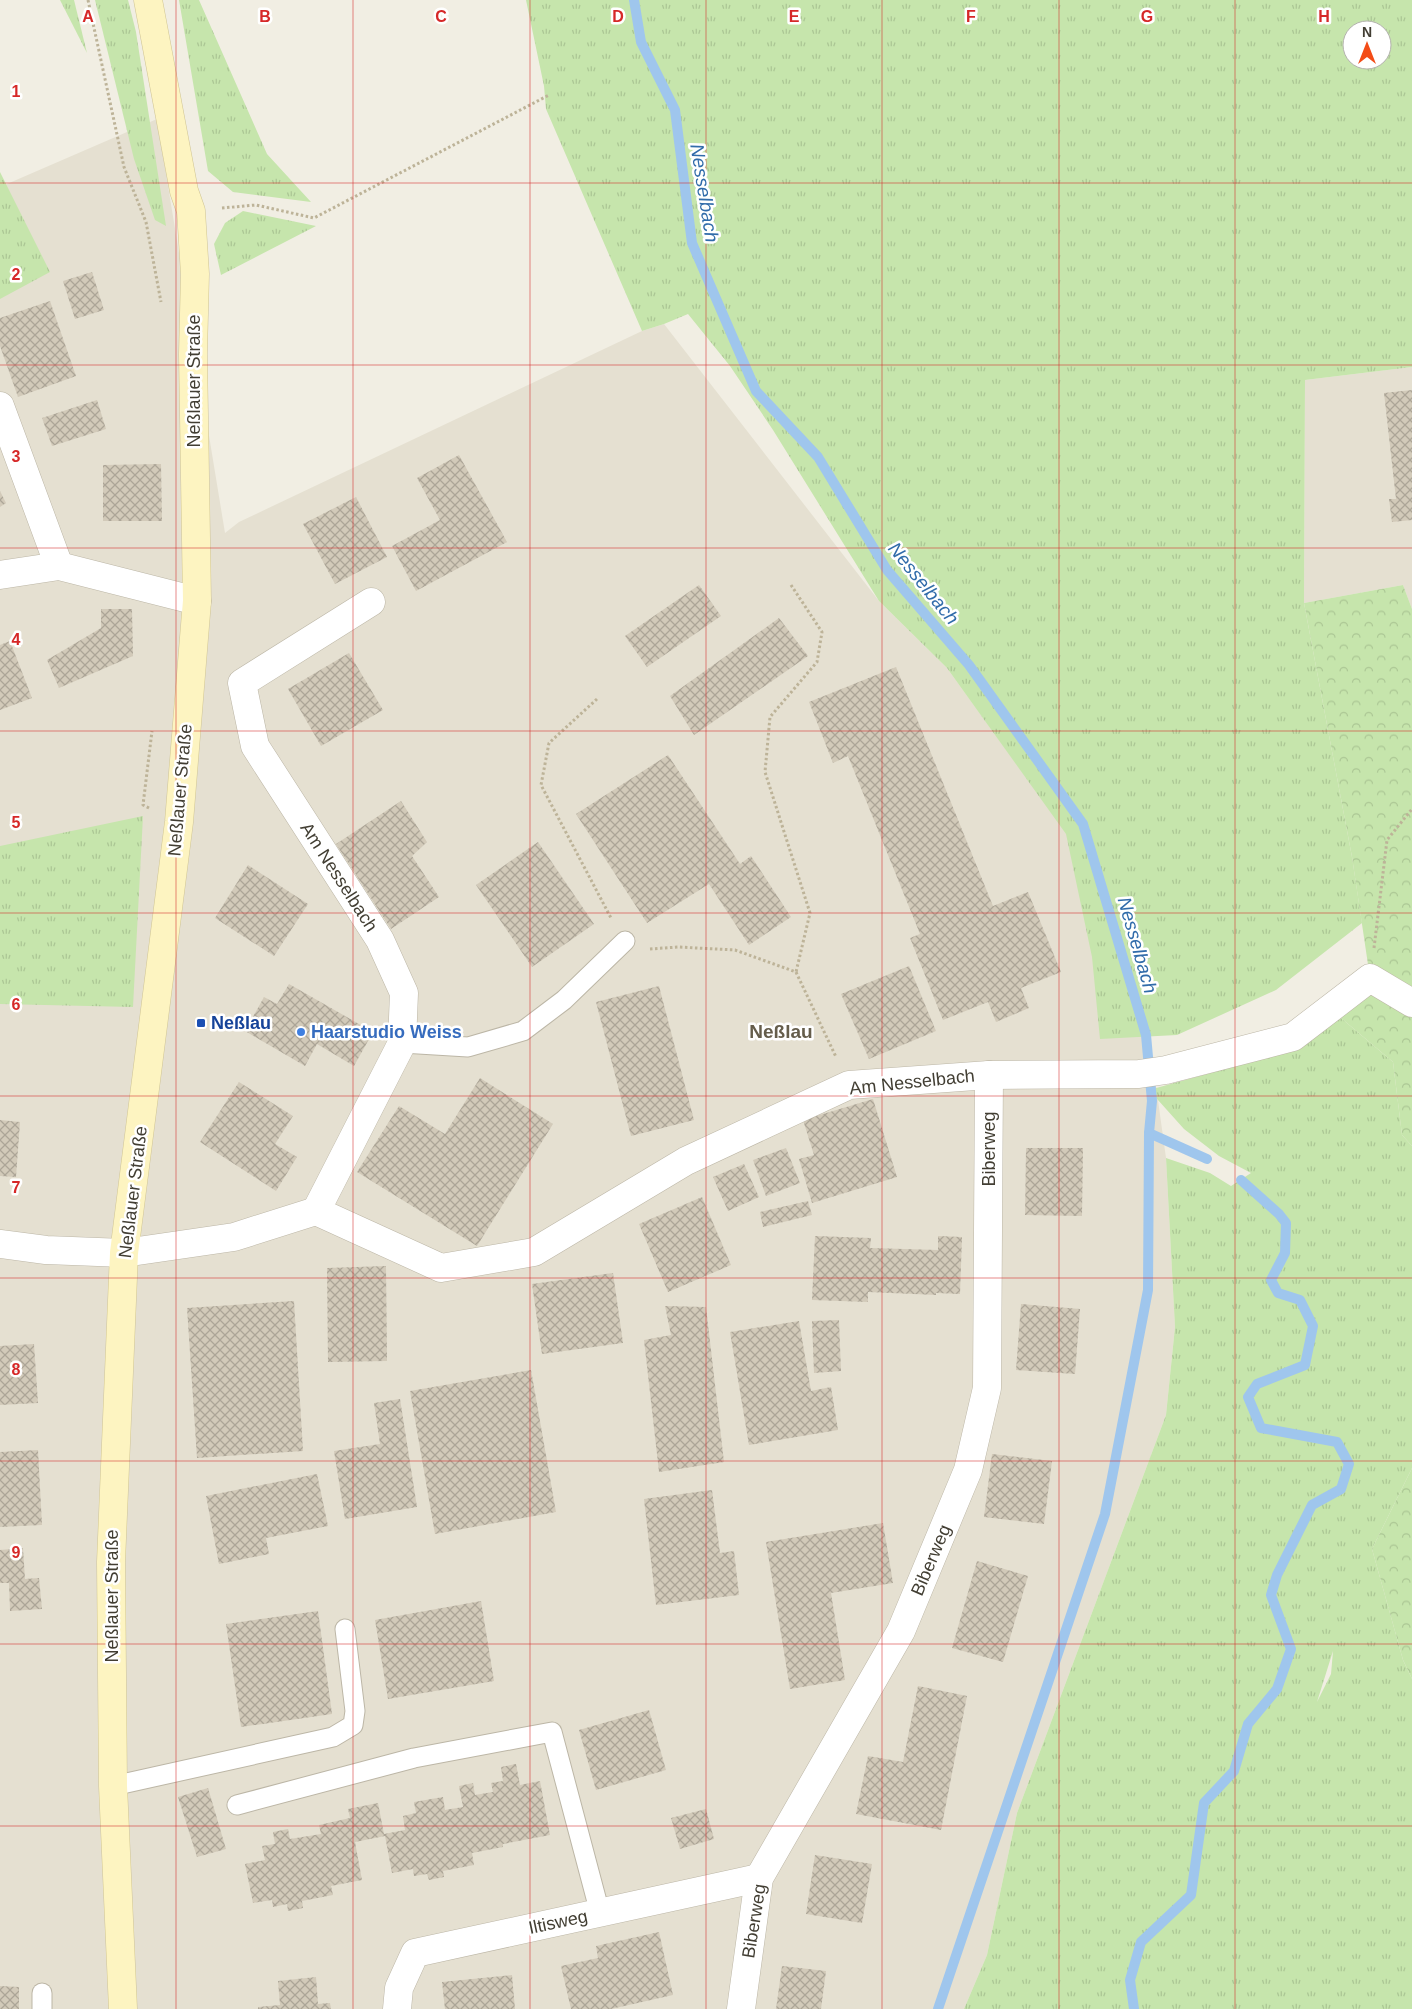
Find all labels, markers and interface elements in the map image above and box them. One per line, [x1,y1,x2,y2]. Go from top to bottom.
text: A [82,8,94,25]
text: B [259,8,271,25]
text: C [435,8,447,25]
text: D [612,8,624,25]
text: E [789,8,800,25]
text: F [966,8,976,25]
text: G [1141,8,1153,25]
text: H [1318,8,1330,25]
north arrow [1342,20,1392,70]
text: N [1362,24,1372,40]
text: 1 [12,83,21,100]
water label: Nesselbach [686,142,723,244]
text: 2 [12,266,21,283]
street label: Neßlauer Straße [184,314,204,448]
text: 3 [12,448,21,465]
water label: Nesselbach [884,538,963,629]
text: 4 [12,631,21,648]
street label: Neßlauer Straße [164,723,196,857]
text: 5 [12,814,21,831]
street label: Am Nesselbach [296,819,382,935]
water label: Nesselbach [1114,895,1161,996]
text: 6 [12,996,21,1013]
place label: Neßlau [211,1013,271,1033]
marker: Neßlau [195,1017,207,1029]
district label: Neßlau [749,1021,813,1042]
place label: Haarstudio Weiss [311,1022,462,1042]
marker: Haarstudio Weiss [295,1026,307,1038]
street label: Am Nesselbach [848,1065,976,1099]
street label: Biberweg [979,1111,999,1187]
street label: Neßlauer Straße [115,1125,151,1259]
text: 7 [12,1179,21,1196]
text: 8 [12,1361,21,1378]
street label: Biberweg [907,1522,955,1598]
street label: Neßlauer Straße [102,1529,122,1663]
text: 9 [12,1544,21,1561]
street label: Biberweg [738,1882,770,1960]
street label: Iltisweg [527,1906,589,1938]

